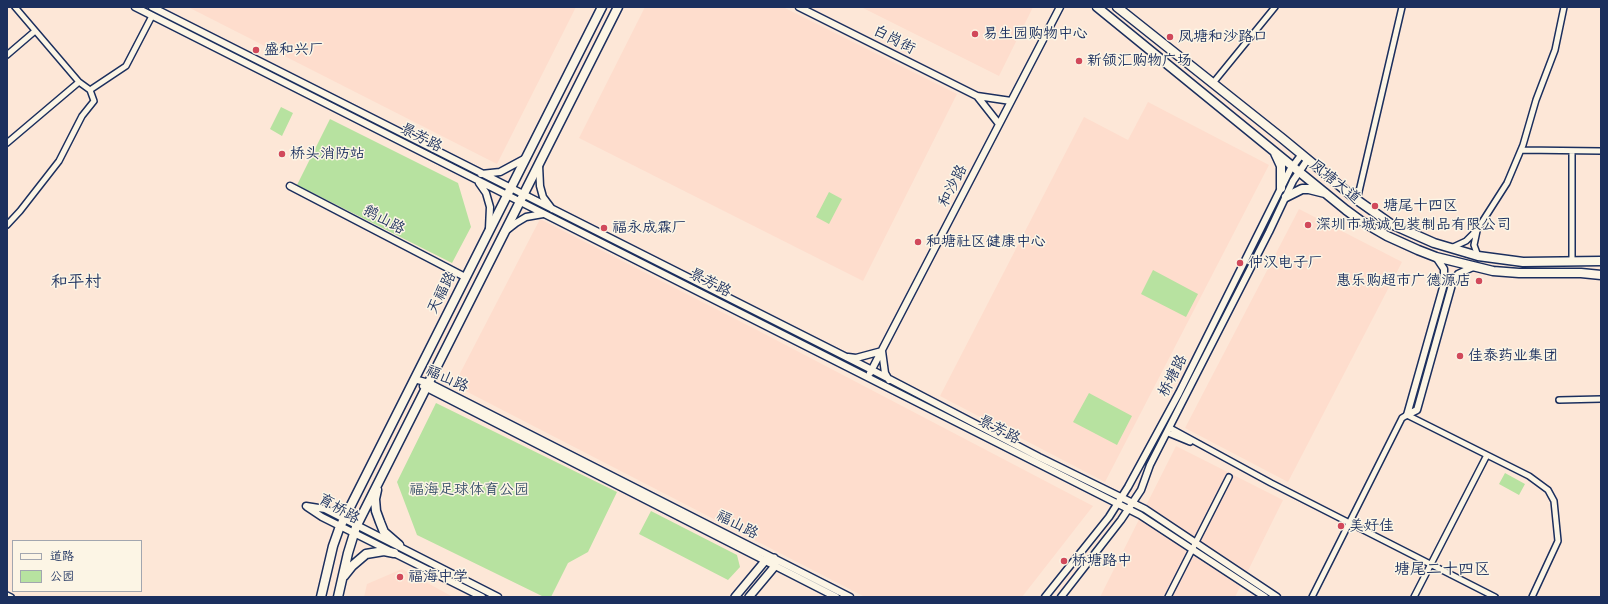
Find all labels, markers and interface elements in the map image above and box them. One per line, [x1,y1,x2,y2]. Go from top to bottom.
street label: 白岗街 [870,22,918,58]
place label: 易生园购物中心 [983,25,1088,43]
place label: 凤塘和沙路口 [1178,28,1268,46]
marker: 易生园购物中心 [970,29,980,39]
marker: 凤塘和沙路口 [1165,32,1175,42]
place label: 盛和兴厂 [264,41,324,59]
marker: 盛和兴厂 [251,45,261,55]
place label: 新领汇购物广场 [1087,52,1192,70]
marker: 新领汇购物广场 [1074,56,1084,66]
street label: 景芳路 [397,120,445,156]
place label: 桥头消防站 [290,145,365,163]
marker: 桥头消防站 [277,149,287,159]
street label: 凤塘大道 [1306,156,1364,208]
street label: 和沙路 [935,162,971,210]
place label: 塘尾十四区 [1383,197,1458,215]
street label: 鹅山路 [360,201,408,239]
marker: 塘尾十四区 [1370,201,1380,211]
place label: 深圳市城诚包装制品有限公司 [1316,216,1511,234]
place label: 福永成霖厂 [612,219,687,237]
marker: 深圳市城诚包装制品有限公司 [1303,220,1313,230]
marker: 福永成霖厂 [599,223,609,233]
place label: 和塘社区健康中心 [926,233,1046,251]
marker: 和塘社区健康中心 [913,237,923,247]
place label: 仲汉电子厂 [1248,254,1323,272]
marker: 仲汉电子厂 [1235,258,1245,268]
street label: 景芳路 [686,265,734,301]
street label: 天福路 [424,269,460,317]
place label: 惠乐购超市广德源店 [1336,272,1471,290]
district label: 和平村 [51,273,101,293]
marker: 惠乐购超市广德源店 [1474,276,1484,286]
place label: 佳泰药业集团 [1468,347,1558,365]
marker: 佳泰药业集团 [1455,351,1465,361]
street label: 桥塘路 [1155,352,1191,400]
street label: 福山路 [423,362,471,396]
street label: 景芳路 [975,412,1023,448]
park label: 福海足球体育公园 [409,481,529,499]
street label: 育桥路 [315,490,363,528]
street label: 福山路 [713,507,761,543]
place label: 美好佳 [1349,517,1394,535]
marker: 美好佳 [1336,521,1346,531]
legend [12,540,142,592]
text: 道路 [50,548,74,564]
place label: 桥塘路中 [1072,552,1132,570]
marker: 桥塘路中 [1059,556,1069,566]
district label: 塘尾二十四区 [1394,560,1490,580]
text: 公园 [50,568,74,584]
place label: 福海中学 [408,568,468,586]
marker: 福海中学 [395,572,405,582]

